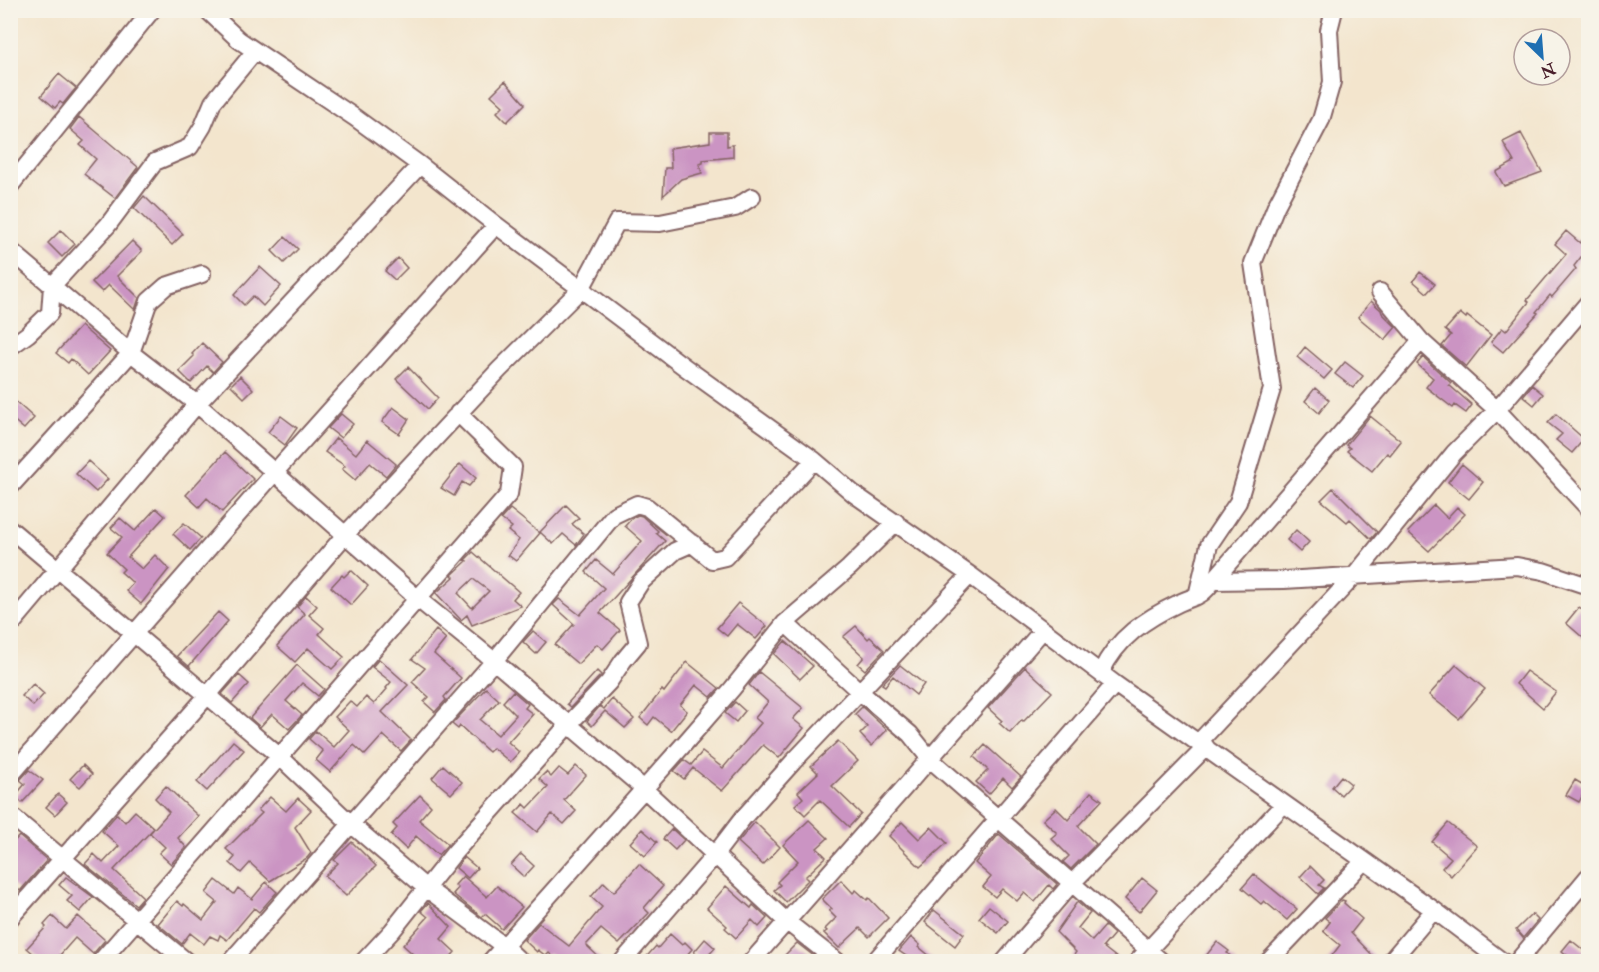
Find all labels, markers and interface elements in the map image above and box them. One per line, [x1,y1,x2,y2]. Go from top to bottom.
north arrow [1512,27,1572,87]
text: N [1537,57,1560,82]

